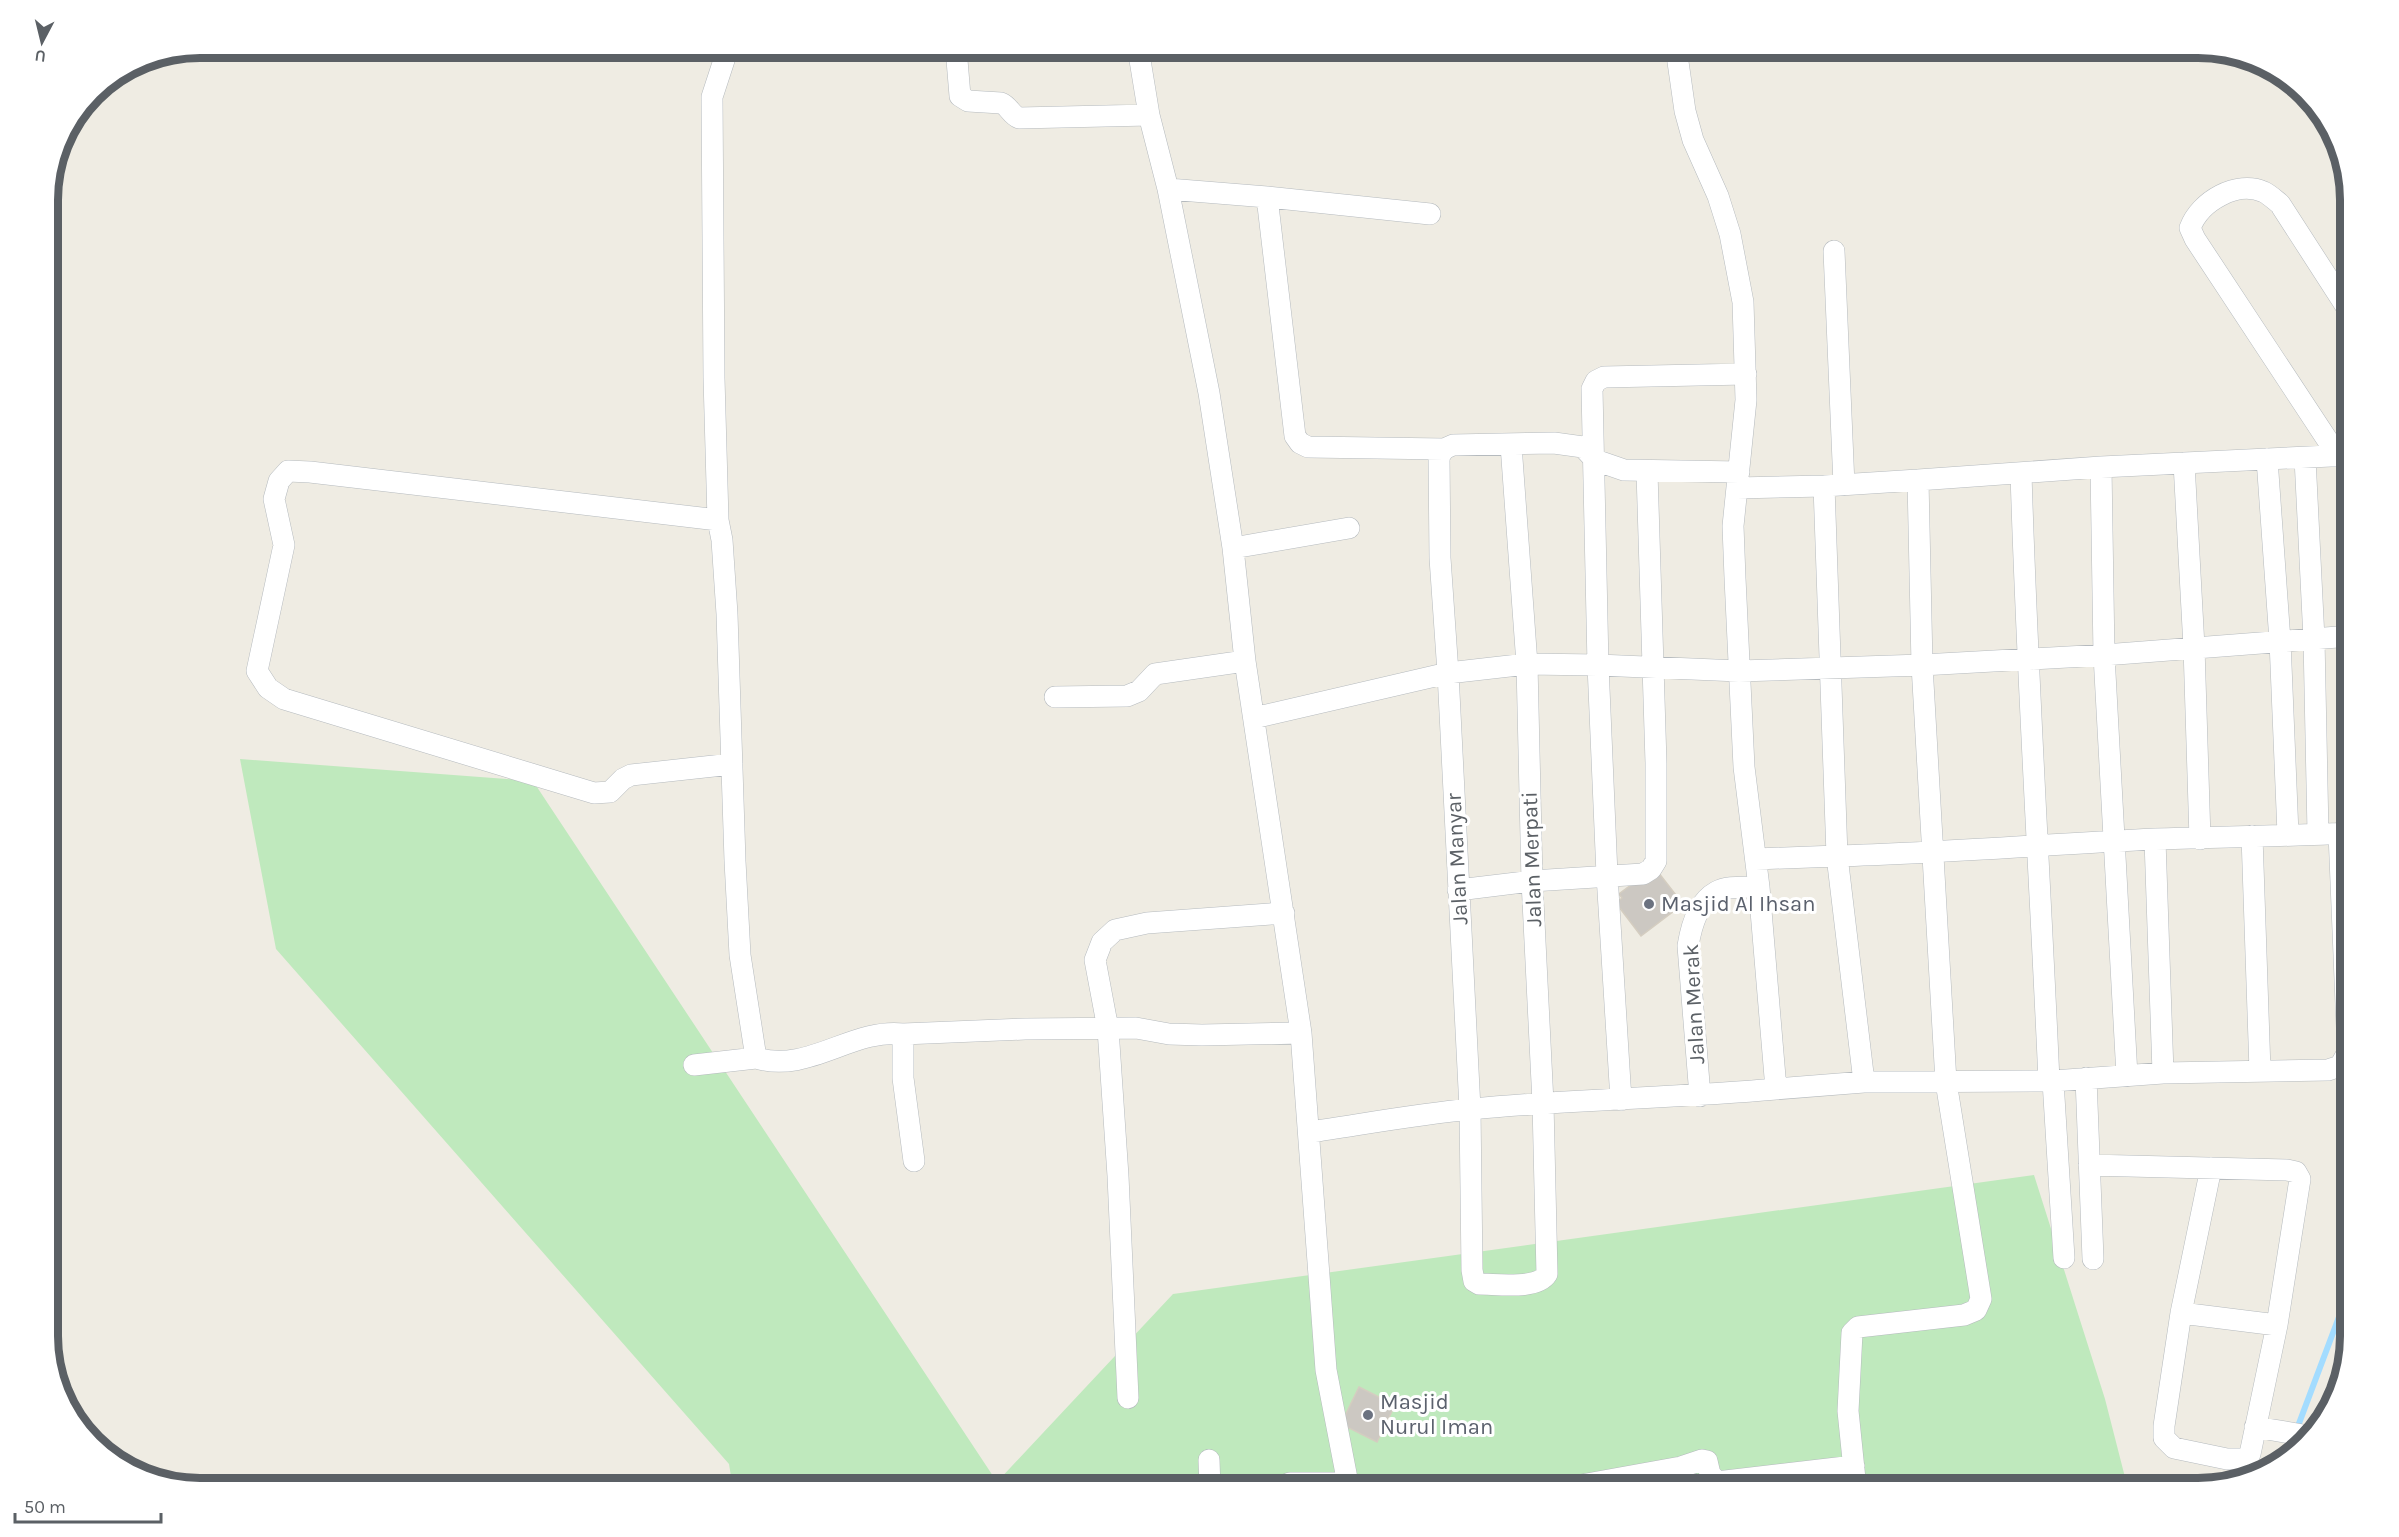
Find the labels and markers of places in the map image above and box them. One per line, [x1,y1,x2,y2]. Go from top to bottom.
place label: Masjid Al Ihsan [1661,891,1815,917]
marker: Masjid Al Ihsan [1642,897,1656,911]
place label: Masjid Nurul Iman [1380,1389,1493,1440]
marker: Masjid Nurul Iman [1361,1408,1375,1422]

